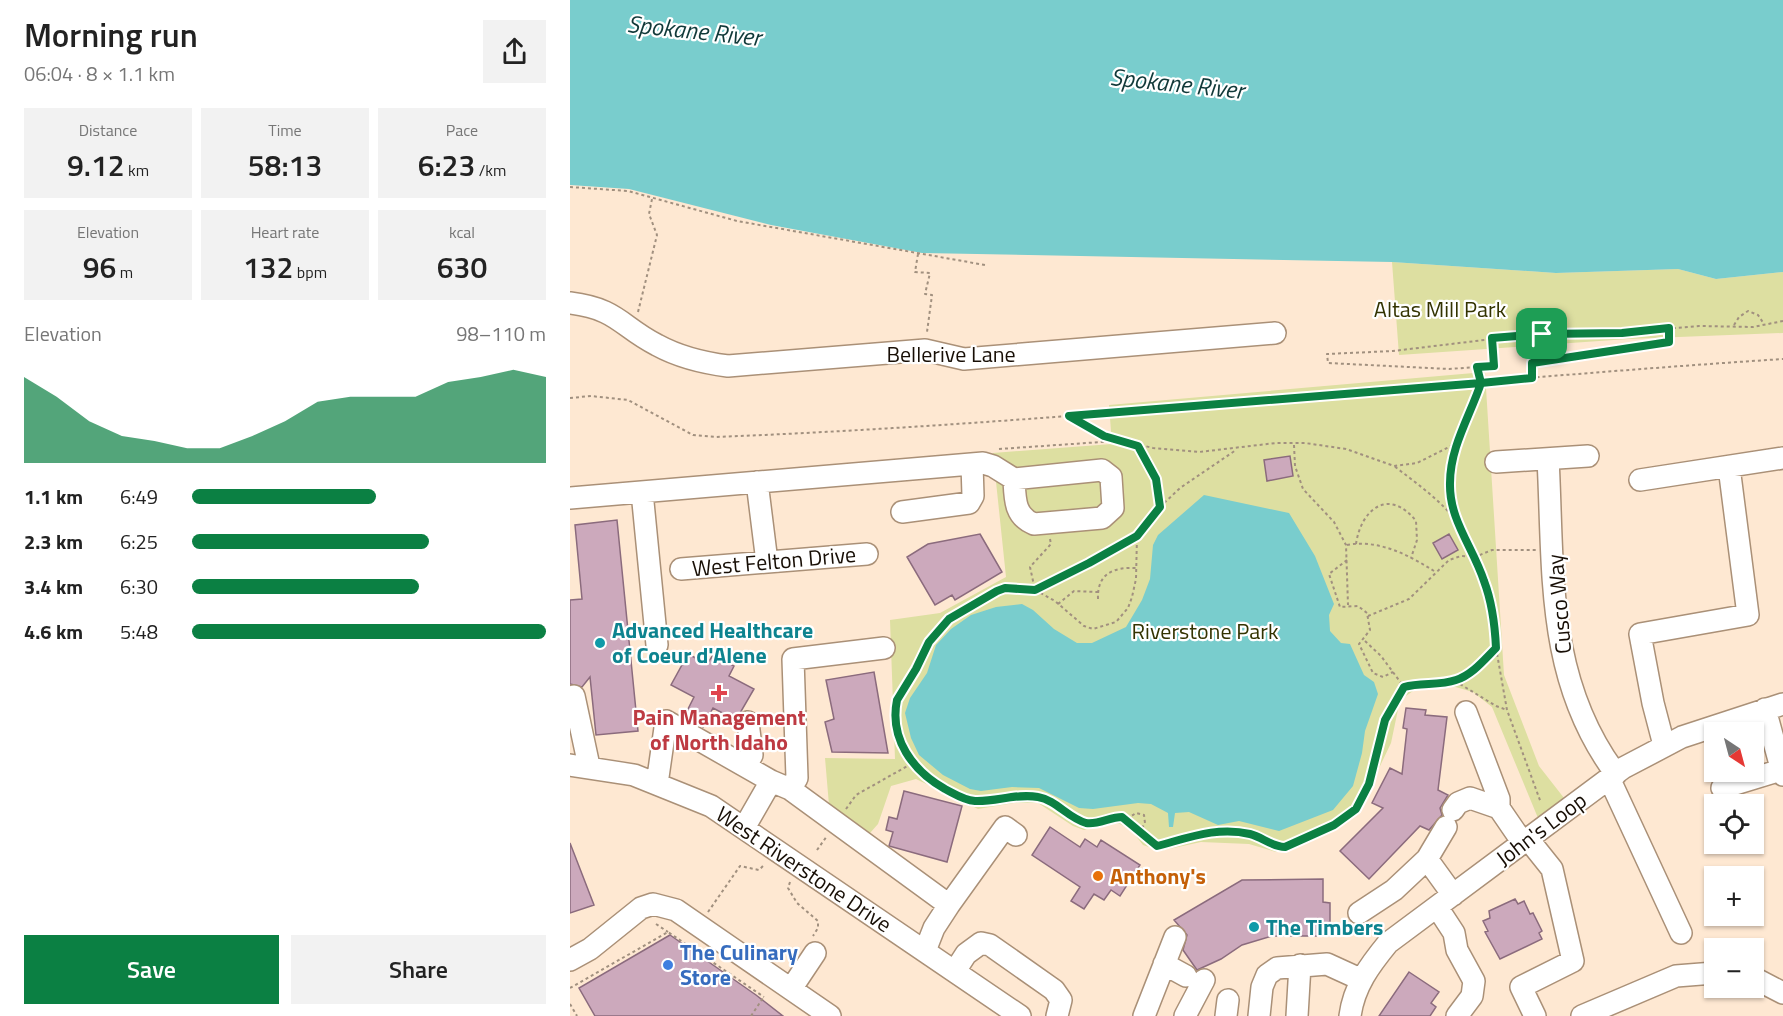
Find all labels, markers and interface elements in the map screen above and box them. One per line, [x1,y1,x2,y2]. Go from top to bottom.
water label: Spokane River [625,5,766,55]
text: Morning run [24,10,198,60]
button: share [483,20,546,83]
text: 06:04 · 8 × 1.1 km [24,58,175,89]
water label: Spokane River [1108,58,1249,108]
text: Distance [79,118,137,142]
text: Time [268,118,302,142]
text: Pace [446,118,478,142]
text: 9.12 [67,142,125,188]
text: 58:13 [248,142,322,188]
text: 6:23 [418,142,475,188]
text: km [125,158,149,182]
text: /km [475,158,506,182]
text: Elevation [77,220,139,244]
text: Heart rate [251,220,319,244]
text: kcal [449,220,475,244]
text: 96 [83,244,116,290]
text: 132 [243,244,293,290]
text: 630 [437,244,487,290]
text: m [116,260,133,284]
text: bpm [293,260,327,284]
park label: Altas Mill Park [1374,292,1507,326]
pin [1516,308,1567,359]
icon: arrive [1525,317,1558,350]
text: Elevation [24,318,102,349]
text: 98–110 m [456,318,546,349]
street label: Bellerive Lane [886,337,1016,371]
text: 1.1 km [24,481,83,512]
text: 6:49 [120,481,158,512]
text: 2.3 km [24,526,83,557]
text: 6:25 [120,526,158,557]
street label: West Felton Drive [691,537,857,585]
street label: Cusco Way [1538,552,1580,655]
text: 3.4 km [24,571,83,602]
text: 6:30 [120,571,158,602]
place label: Advanced Healthcare of Coeur d'Alene [612,613,813,672]
park label: Riverstone Park [1132,614,1279,648]
text: 4.6 km [24,616,83,647]
text: 5:48 [120,616,158,647]
marker: Advanced Healthcare of Coeur d'Alene [593,636,607,650]
marker: Pain Management of North Idaho [710,684,728,702]
place label: Pain Management of North Idaho [632,700,806,759]
north arrow [1704,722,1764,782]
map controls [1704,722,1764,998]
street label: John's Loop [1488,784,1594,874]
button: locate [1704,794,1764,854]
street label: West Riverstone Drive [709,797,899,941]
place label: Anthony's [1110,859,1206,893]
button: + [1704,866,1764,926]
marker: Anthony's [1091,869,1105,883]
place label: The Timbers [1266,910,1383,944]
marker: The Timbers [1247,920,1261,934]
button: Save [24,935,279,1004]
button: Share [291,935,546,1004]
place label: The Culinary Store [680,935,798,994]
button: − [1704,938,1764,998]
marker: The Culinary Store [661,958,675,972]

